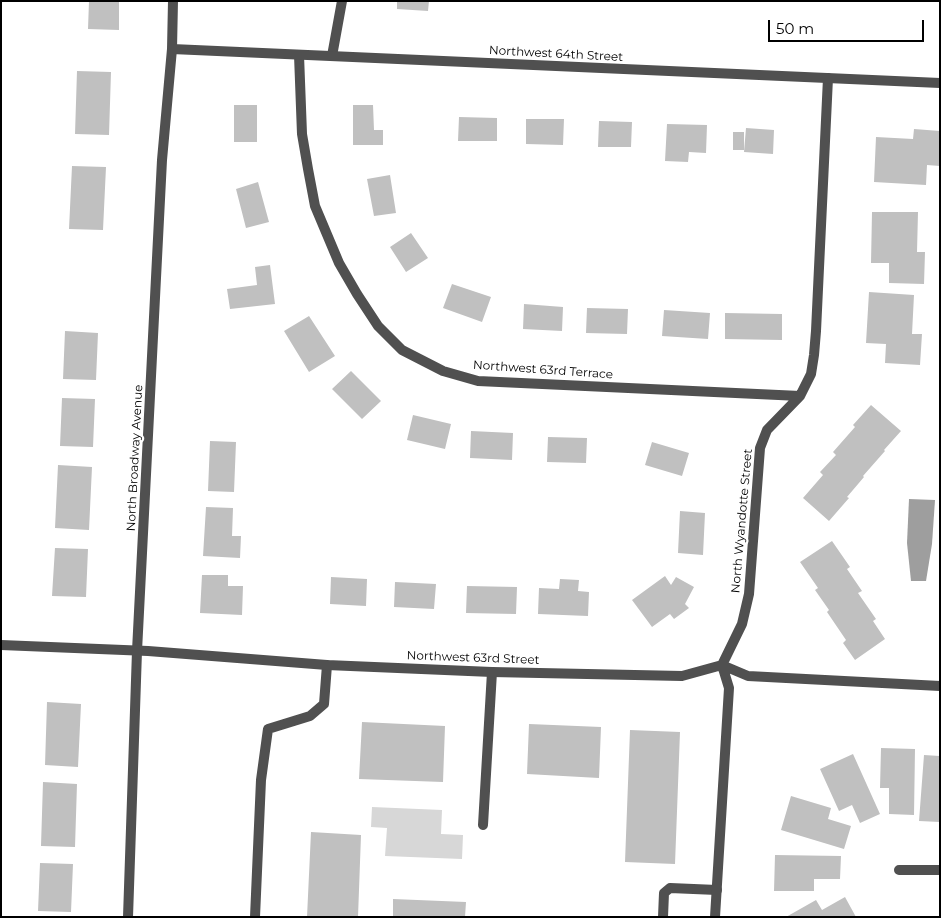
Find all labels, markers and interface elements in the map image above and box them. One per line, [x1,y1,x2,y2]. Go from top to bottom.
scale bar [771,10,927,42]
text: 50 m [776,19,814,38]
street label: Northwest 64th Street [489,43,623,65]
street label: Northwest 63rd Terrace [473,358,613,382]
street label: North Broadway Avenue [124,384,146,532]
street label: North Wyandotte Street [729,448,755,594]
street label: Northwest 63rd Street [406,648,540,668]

